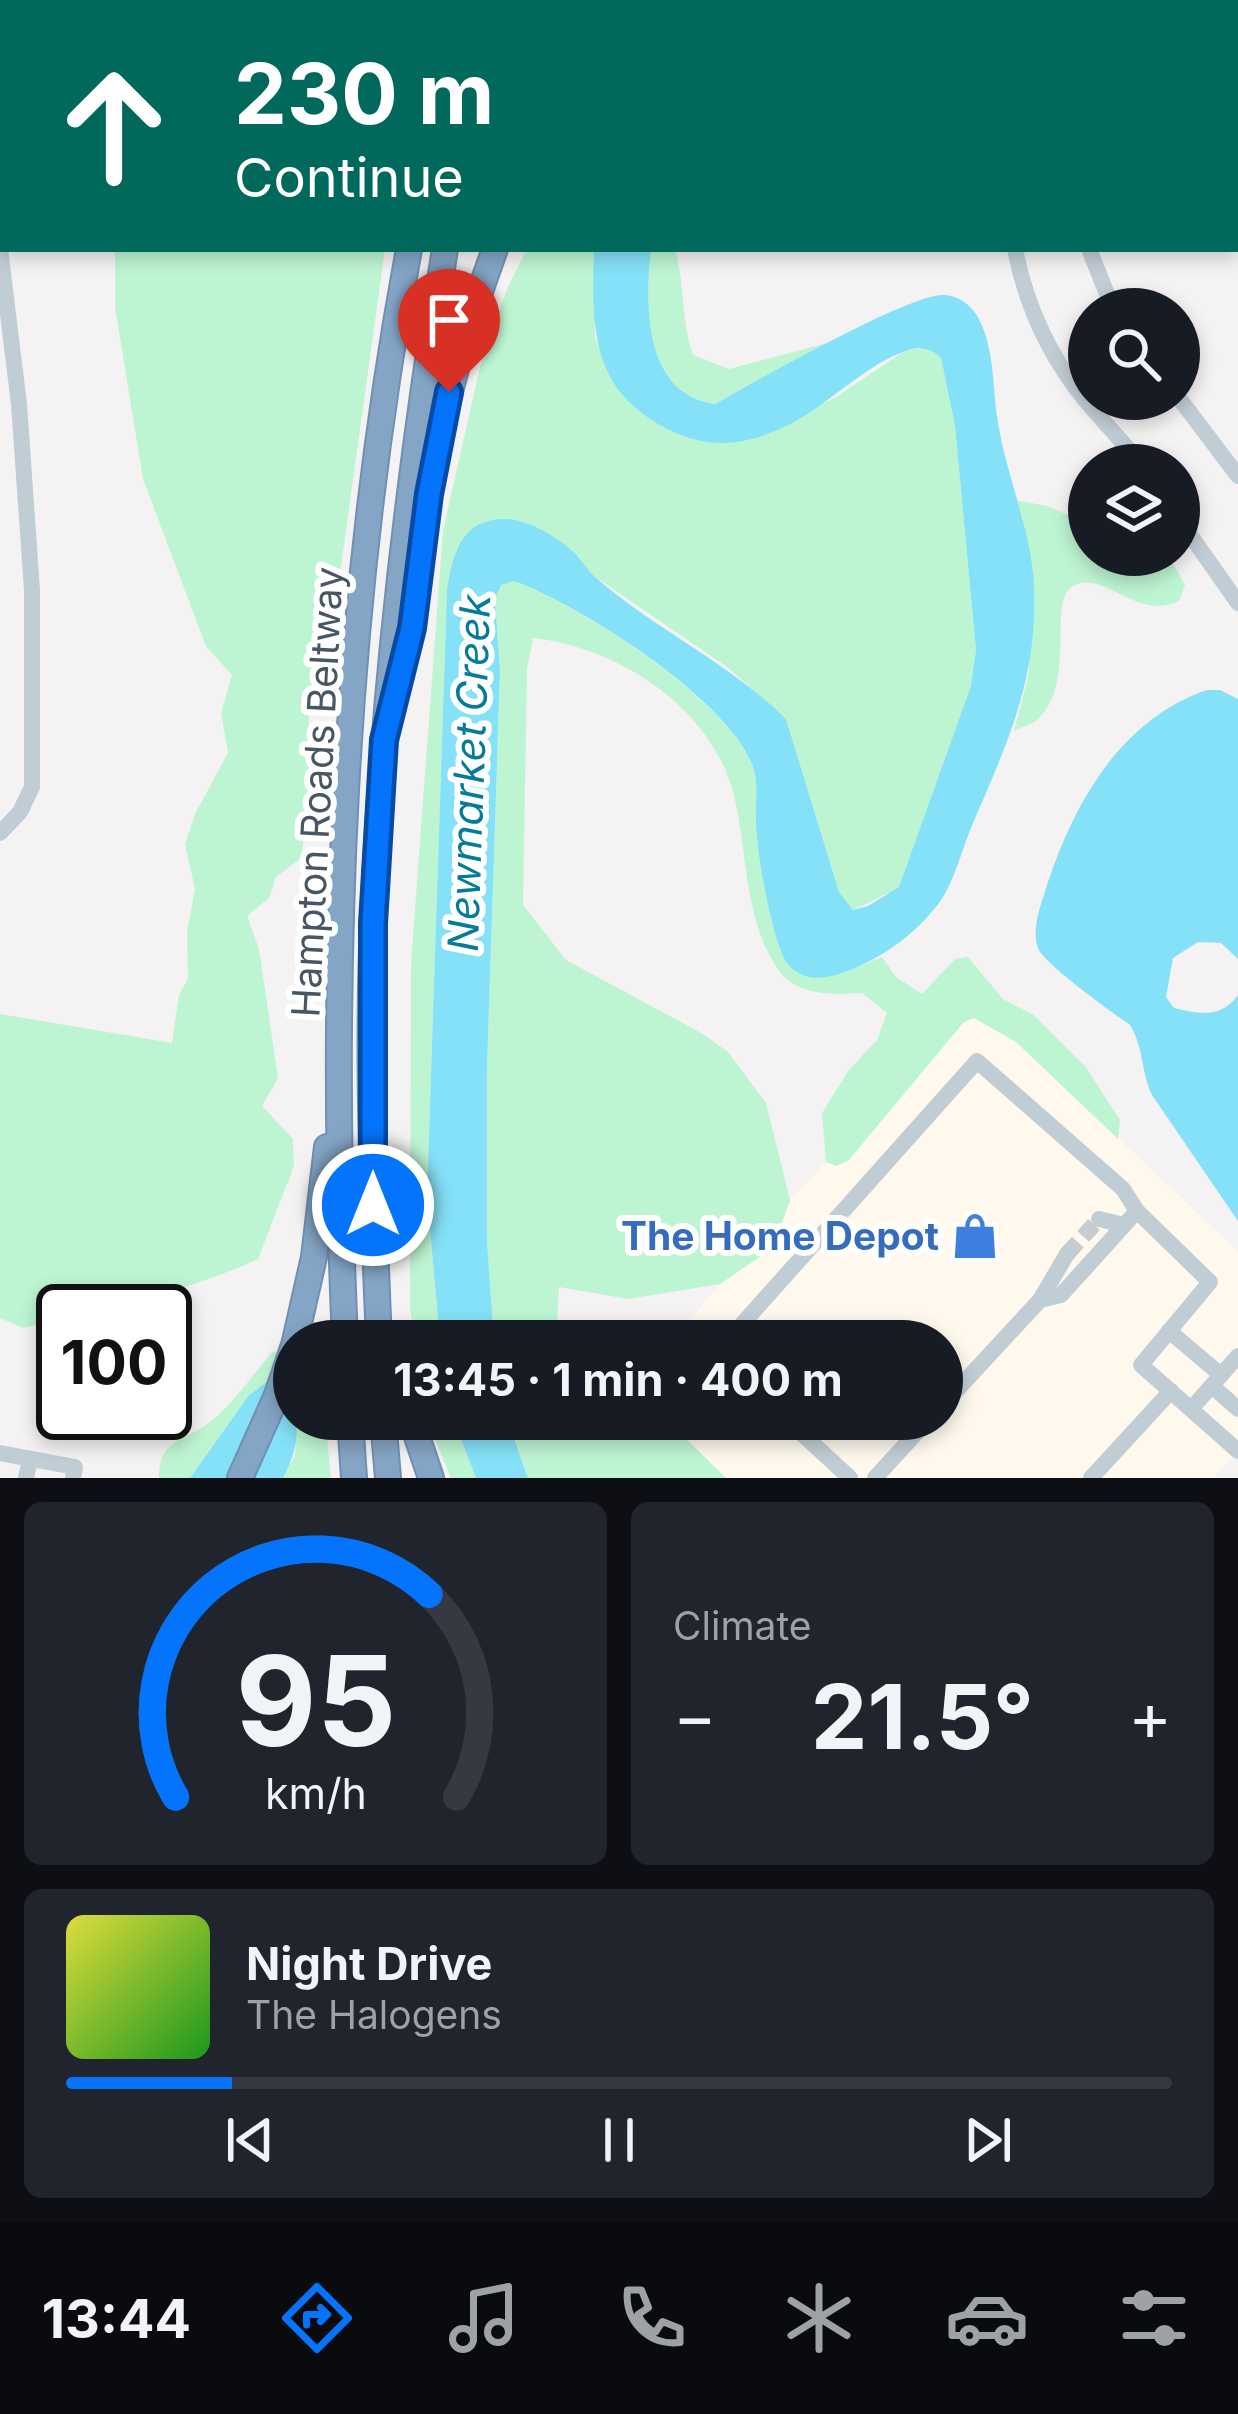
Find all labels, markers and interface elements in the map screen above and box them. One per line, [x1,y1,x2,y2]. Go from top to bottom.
text: 230 m [234,43,494,144]
icon: ahead [36,48,192,204]
text: Continue [234,145,464,210]
pin [398,269,500,392]
icon: arrive [416,287,482,353]
map controls [1068,288,1200,576]
button: search [1068,288,1200,420]
button: layers [1068,444,1200,576]
street label: Hampton Roads Beltway [281,566,352,1018]
water label: Newmarket Creek [437,592,500,953]
position arrow [310,1142,436,1268]
shop icon: The Home Depot [950,1211,1000,1261]
place label: The Home Depot [621,1212,939,1259]
speed limit sign: 100 [36,1284,192,1440]
text: 13:45 · 1 min · 400 m [393,1352,843,1407]
text: Climate [673,1602,812,1649]
text: 95 [235,1625,396,1776]
text: 21.5° [811,1662,1034,1771]
text: − [673,1676,717,1756]
text: + [1128,1676,1172,1756]
text: km/h [265,1766,366,1818]
text: Night Drive [246,1936,492,1991]
text: The Halogens [246,1991,502,2038]
icon: previous [217,2107,283,2173]
icon: pause [586,2107,652,2173]
icon: next [955,2107,1021,2173]
icon: directions [275,2276,359,2360]
icon: music [442,2276,526,2360]
icon: phone [610,2276,694,2360]
icon: climate [777,2276,861,2360]
icon: car [945,2276,1029,2360]
icon: filters [1112,2276,1196,2360]
text: 13:44 [42,2286,191,2351]

